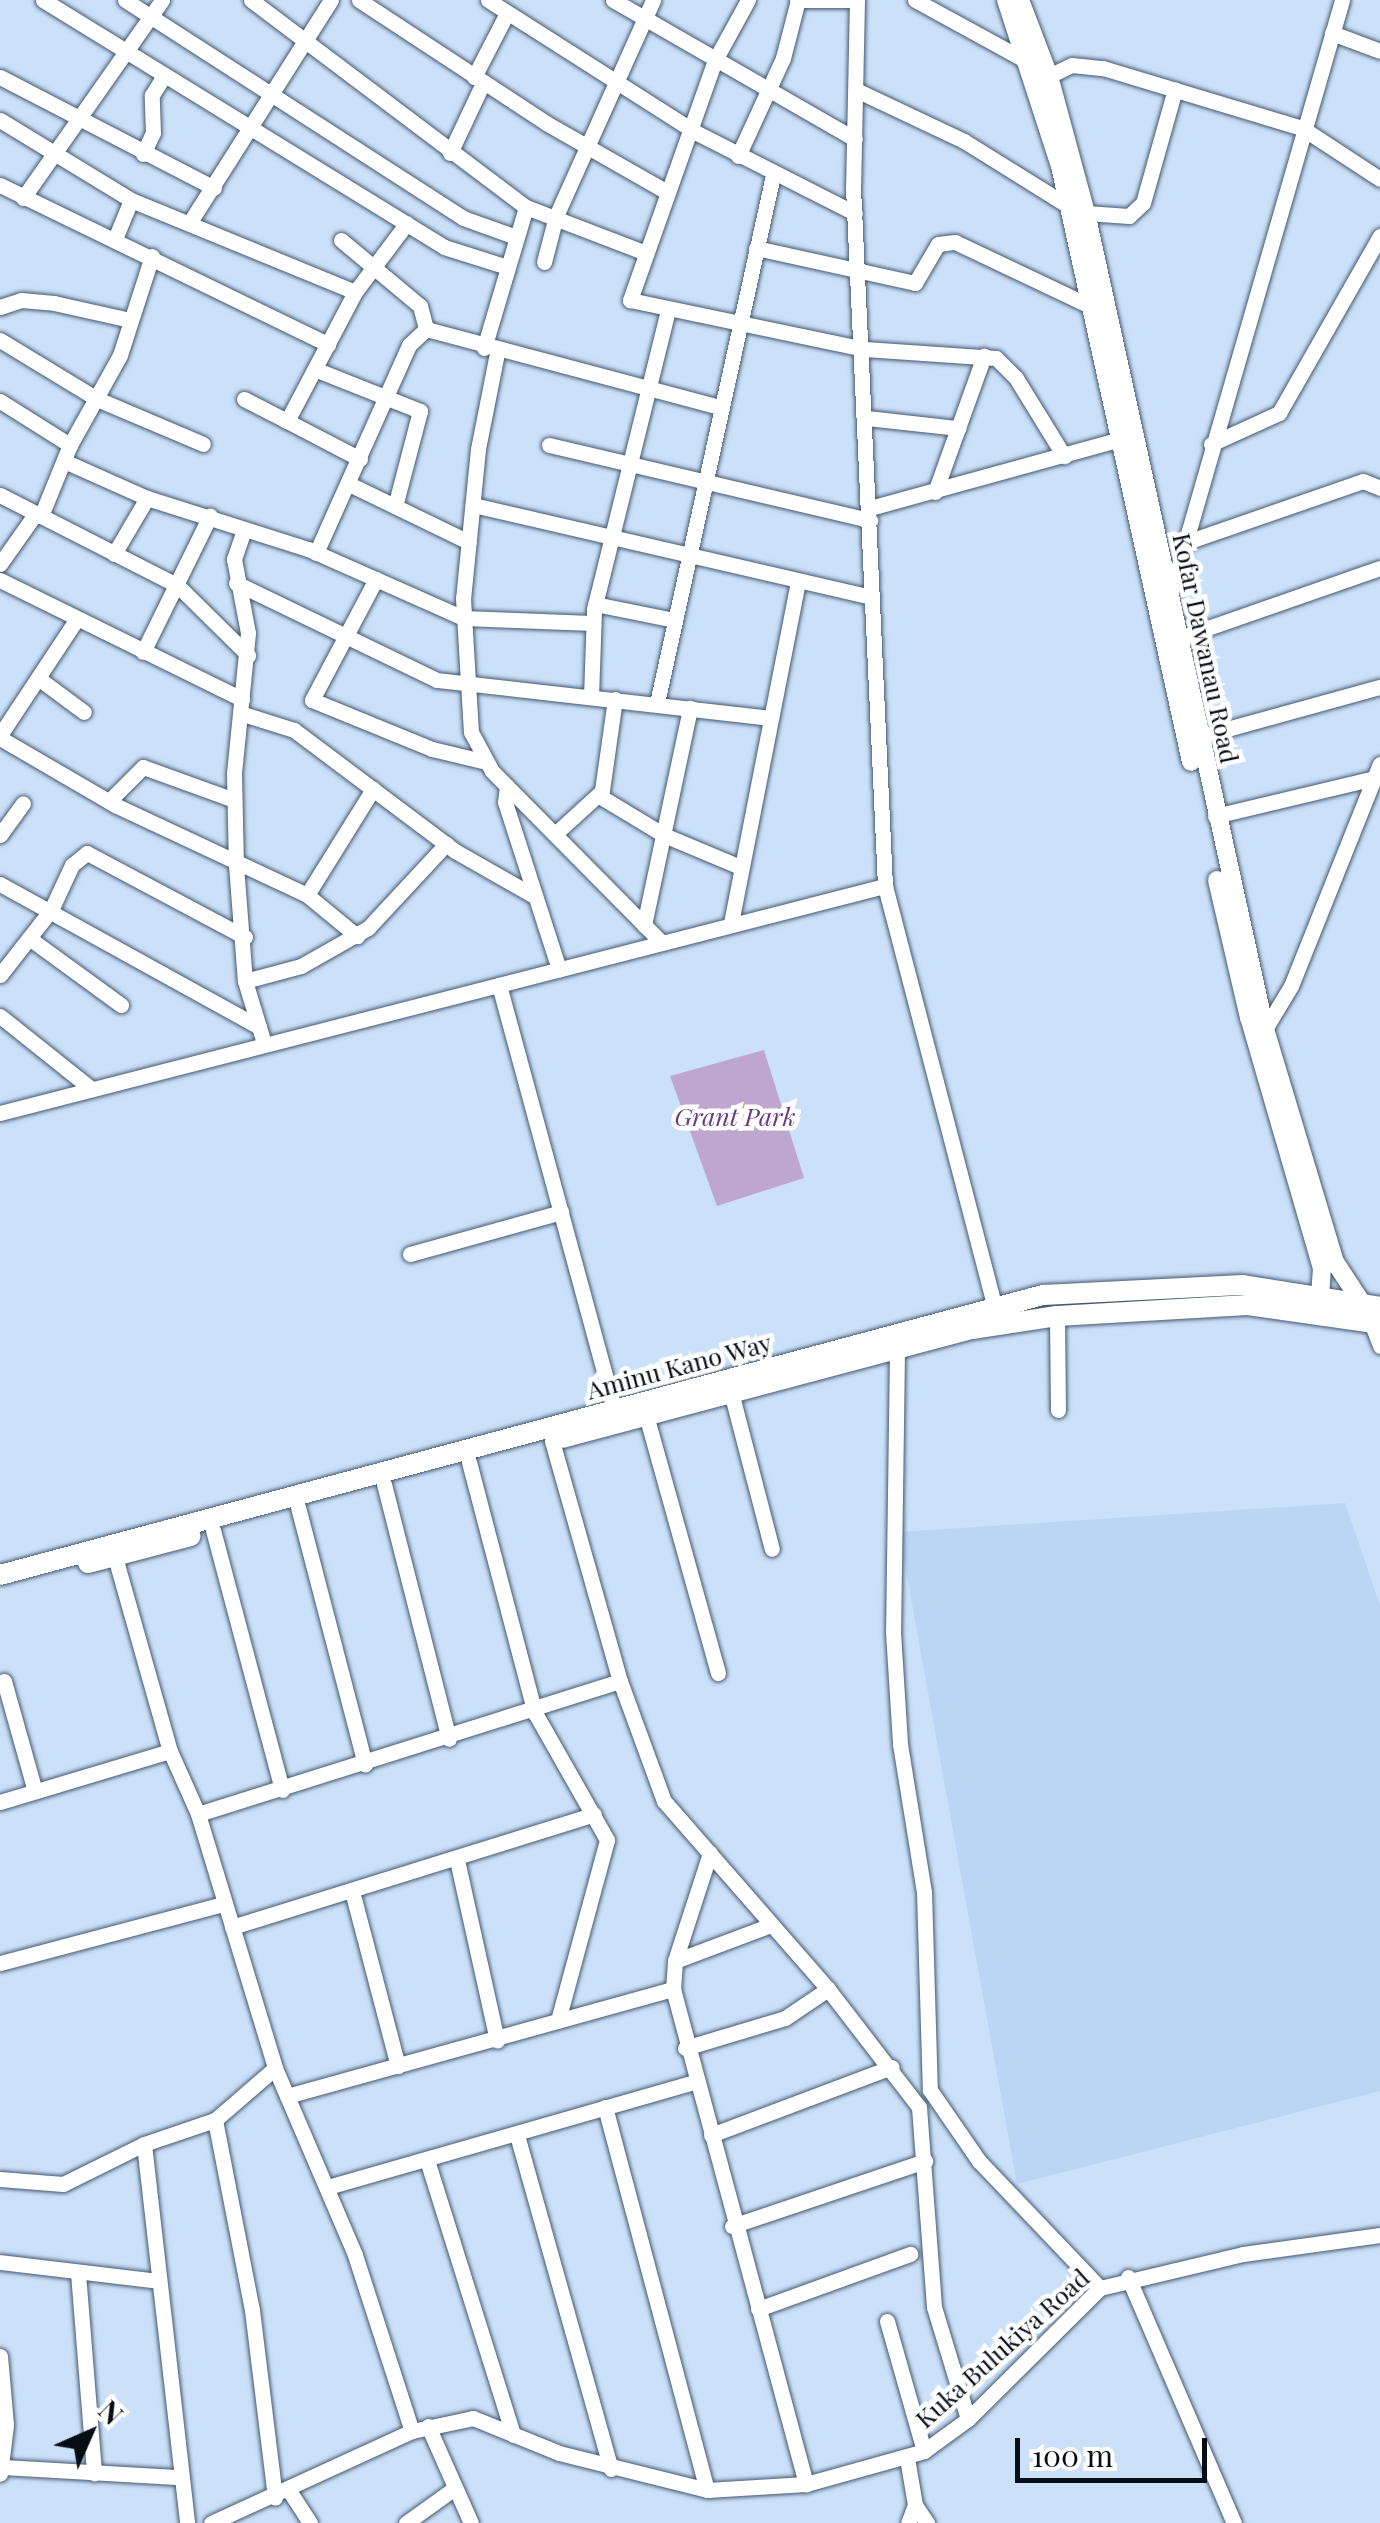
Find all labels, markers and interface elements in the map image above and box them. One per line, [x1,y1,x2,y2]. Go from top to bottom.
street label: Kofar Dawanau Road [1167,530,1245,766]
park label: Grant Park [674,1101,796,1131]
street label: Aminu Kano Way [583,1327,775,1405]
street label: Kuka Bulukiya Road [909,2262,1095,2434]
north arrow [40,2383,140,2483]
text: N [91,2391,132,2432]
scale bar [1020,2418,1212,2480]
text: 100 m [1032,2435,1113,2475]

